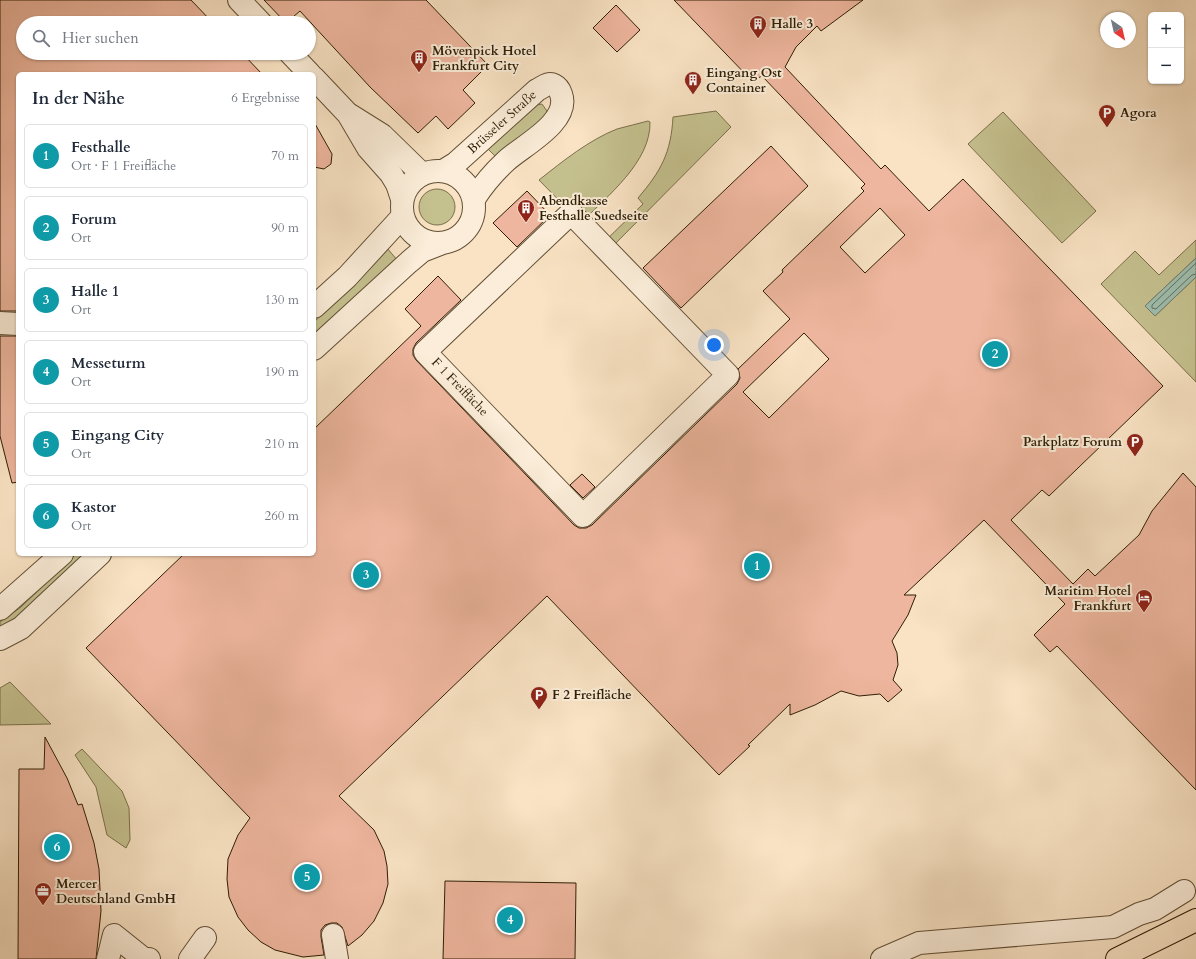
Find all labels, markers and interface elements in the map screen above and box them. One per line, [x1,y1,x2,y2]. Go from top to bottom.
north arrow [1100,12,1136,48]
map controls [1148,12,1184,84]
button: + [1148,12,1184,48]
building icon: Halle 3 [748,14,768,39]
place label: Halle 3 [771,15,813,33]
search box [16,16,316,60]
icon: search [30,27,52,49]
text: Hier suchen [62,28,139,48]
place label: Mövenpick Hotel Frankfurt City [432,42,536,75]
building icon: Mövenpick Hotel Frankfurt City [409,48,429,73]
button: − [1148,48,1184,84]
place label: Eingang Ost Container [706,64,782,97]
building icon: Eingang Ost Container [683,70,703,95]
street label: Brüsseler Straße [464,86,541,158]
text: In der Nähe [32,87,125,110]
text: 6 Ergebnisse [231,89,300,107]
parking icon: Agora [1097,103,1117,128]
place label: Agora [1120,104,1157,122]
text: Festhalle [71,137,131,157]
text: 1 [43,147,49,165]
text: 70 m [271,147,299,165]
text: Ort · F 1 Freifläche [71,157,176,175]
place label: Abendkasse Festhalle Suedseite [539,192,648,225]
building icon: Abendkasse Festhalle Suedseite [516,198,536,223]
text: Forum [71,209,117,229]
text: 2 [43,219,49,237]
text: 90 m [271,219,299,237]
text: Ort [71,229,91,247]
text: Halle 1 [71,281,120,301]
text: 3 [43,291,49,309]
text: 130 m [265,291,299,309]
text: Ort [71,301,91,319]
your location [704,335,724,355]
pin: 2 [982,339,1008,369]
text: Messeturm [71,353,145,373]
street label: F 1 Freifläche [428,354,493,420]
text: 4 [43,363,49,381]
text: 190 m [265,363,299,381]
text: Ort [71,373,91,391]
text: Eingang City [71,425,164,445]
parking icon: Parkplatz Forum [1125,432,1145,457]
place label: Parkplatz Forum [1023,433,1122,451]
text: 5 [43,435,49,453]
text: 210 m [265,435,299,453]
text: Ort [71,445,91,463]
text: Kastor [71,497,116,517]
text: 6 [43,507,49,525]
text: 260 m [265,507,299,525]
text: Ort [71,517,91,535]
pin: 1 [744,551,770,581]
pin: 3 [353,560,379,590]
place label: Maritim Hotel Frankfurt [1045,582,1131,615]
hotel icon: Maritim Hotel Frankfurt [1134,588,1154,613]
parking icon: F 2 Freifläche [529,685,549,710]
place label: F 2 Freifläche [552,686,632,704]
pin: 6 [44,832,70,862]
pin: 5 [294,862,320,892]
place label: Mercer Deutschland GmbH [56,875,176,908]
office icon: Mercer Deutschland GmbH [33,881,53,906]
pin: 4 [497,905,523,935]

